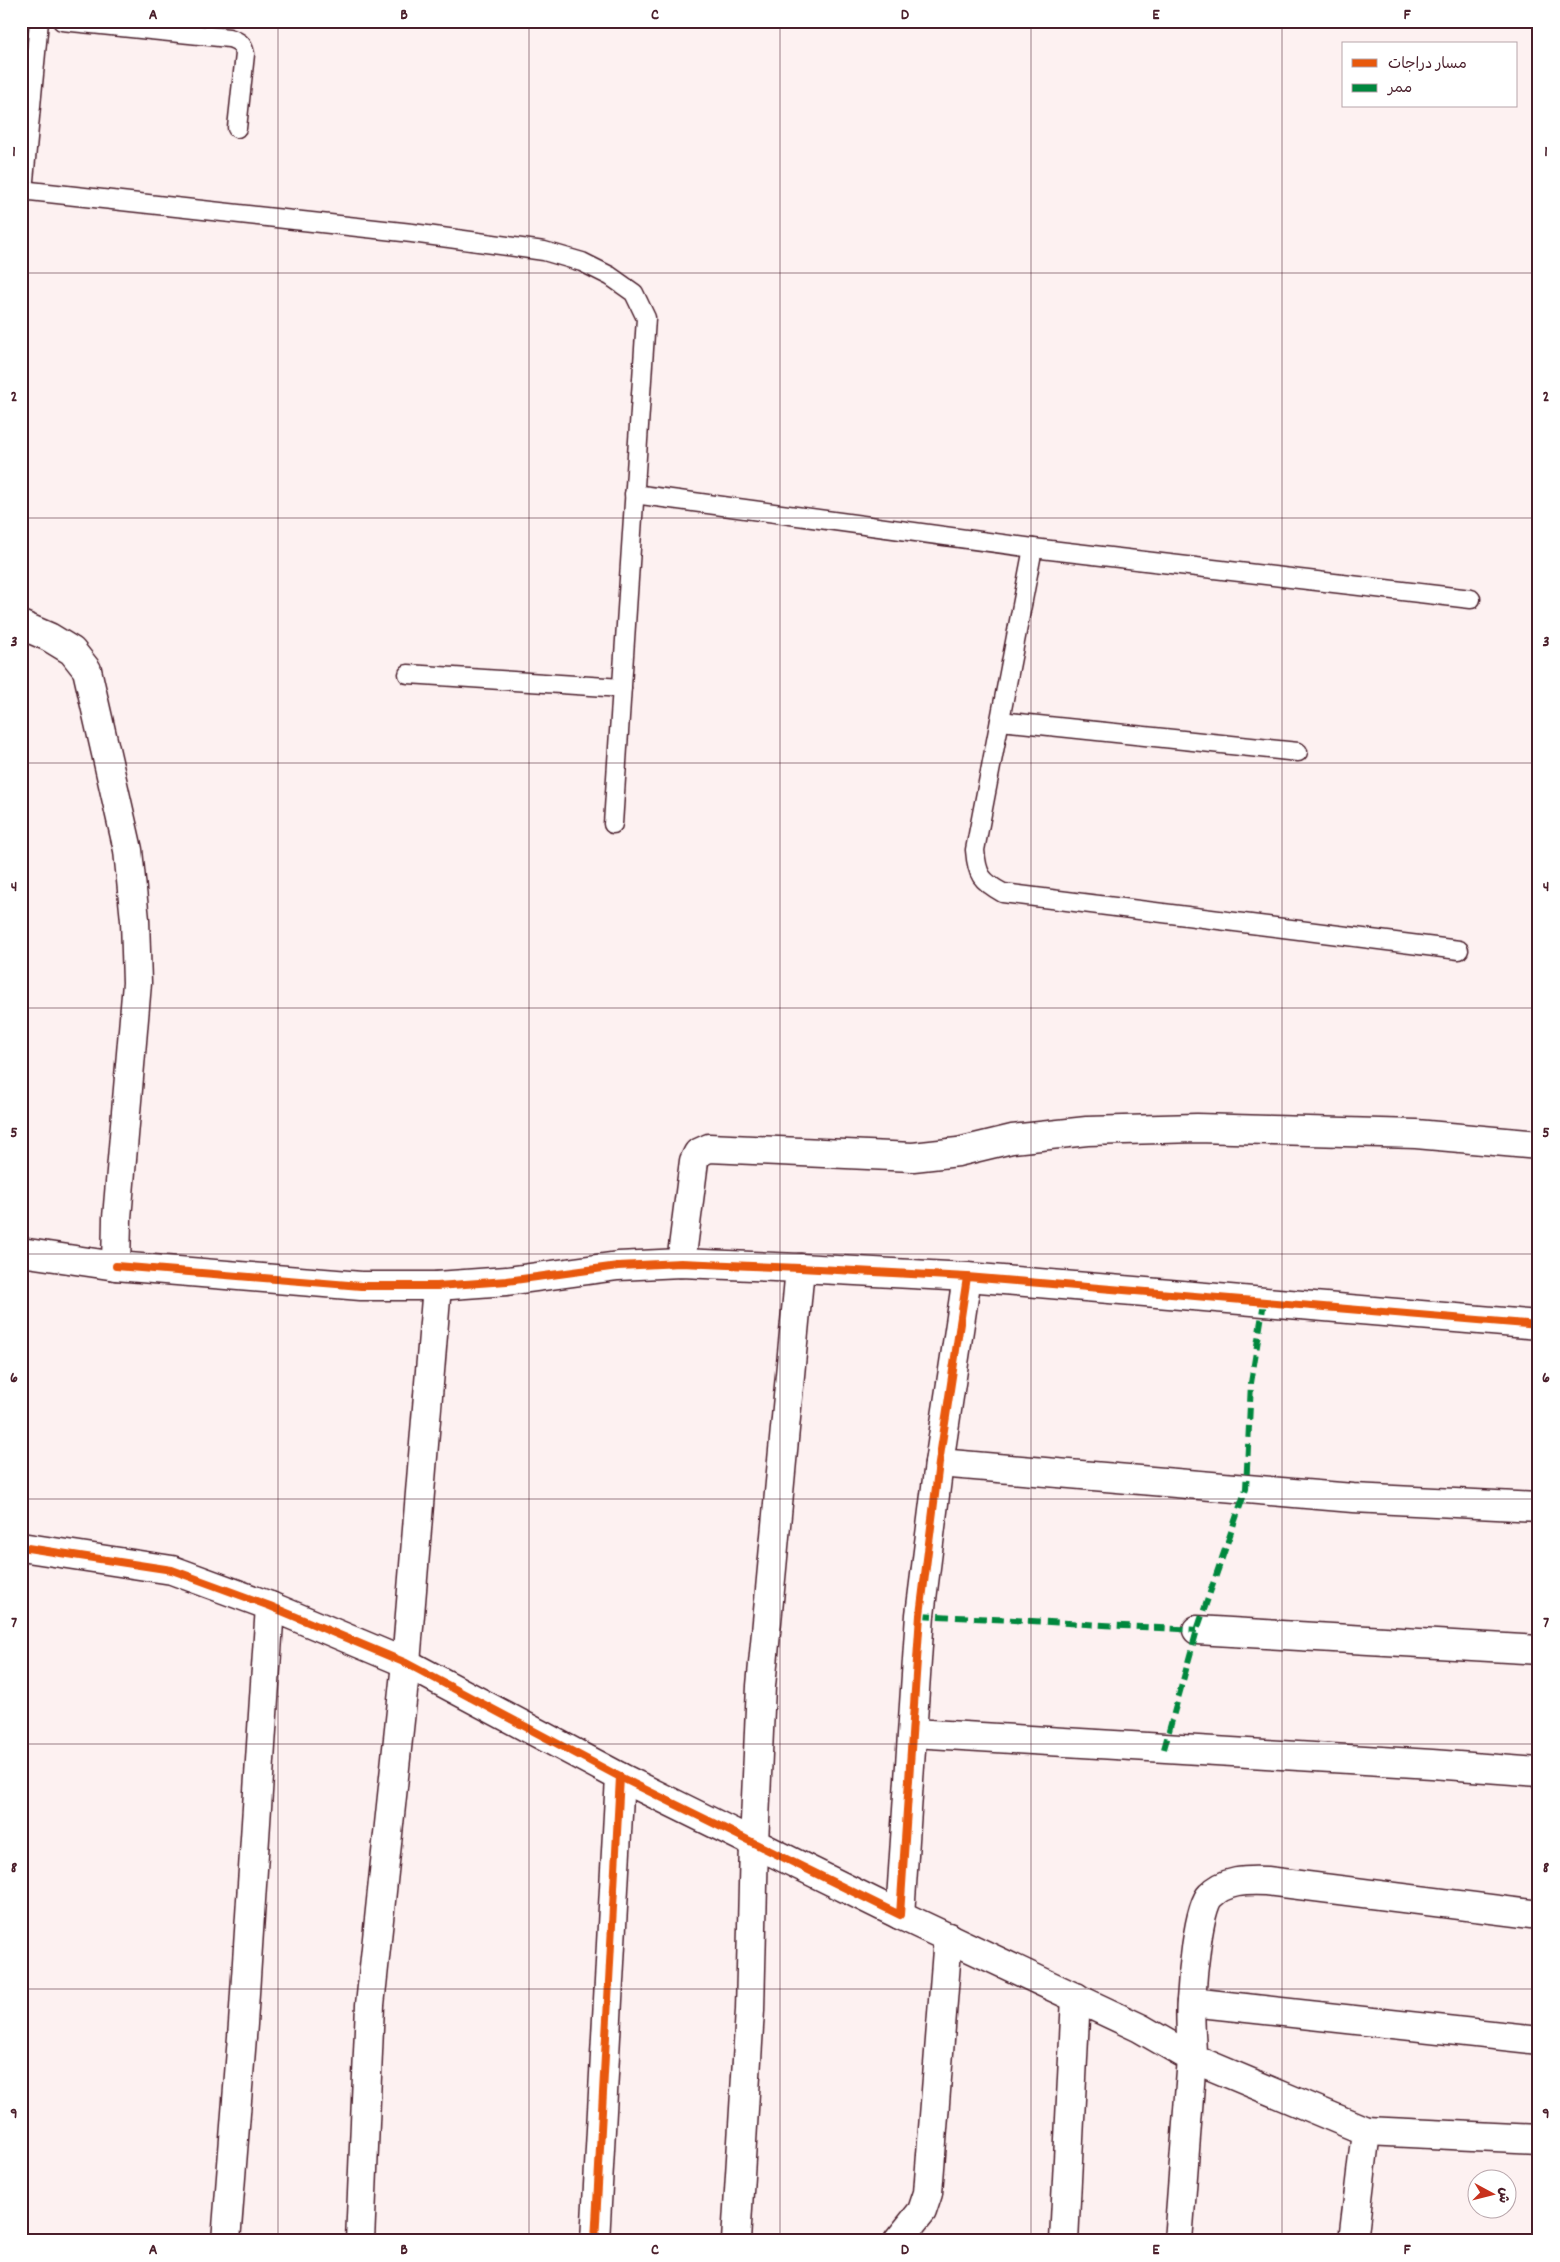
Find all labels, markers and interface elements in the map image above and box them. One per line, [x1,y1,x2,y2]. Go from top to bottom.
text: A [149,4,158,27]
text: B [400,4,408,27]
text: C [651,4,659,27]
text: D [901,4,910,27]
text: E [1152,4,1160,27]
text: F [1403,4,1411,27]
legend [1342,42,1518,108]
text: مسار دراجات [1388,54,1467,76]
text: ممر [1386,78,1412,100]
text: 1 [12,141,16,164]
text: 1 [1544,141,1548,164]
text: 2 [11,386,18,409]
text: 2 [1543,386,1550,409]
text: 3 [10,631,18,654]
text: 3 [1542,631,1550,654]
text: 4 [11,876,17,899]
text: 4 [1543,876,1549,899]
text: 5 [10,1122,18,1145]
text: 5 [1542,1122,1550,1145]
text: 6 [10,1367,18,1390]
text: 6 [1542,1367,1550,1390]
text: 7 [11,1612,17,1635]
text: 7 [1543,1612,1549,1635]
text: 8 [11,1857,18,1880]
text: 8 [1543,1857,1550,1880]
text: 9 [10,2103,18,2126]
text: 9 [1542,2103,1550,2126]
north arrow [1468,2170,1518,2220]
text: ش [1492,2186,1514,2204]
text: A [149,2239,158,2262]
text: B [400,2239,408,2262]
text: C [651,2239,659,2262]
text: D [901,2239,910,2262]
text: E [1152,2239,1160,2262]
text: F [1403,2239,1411,2262]

